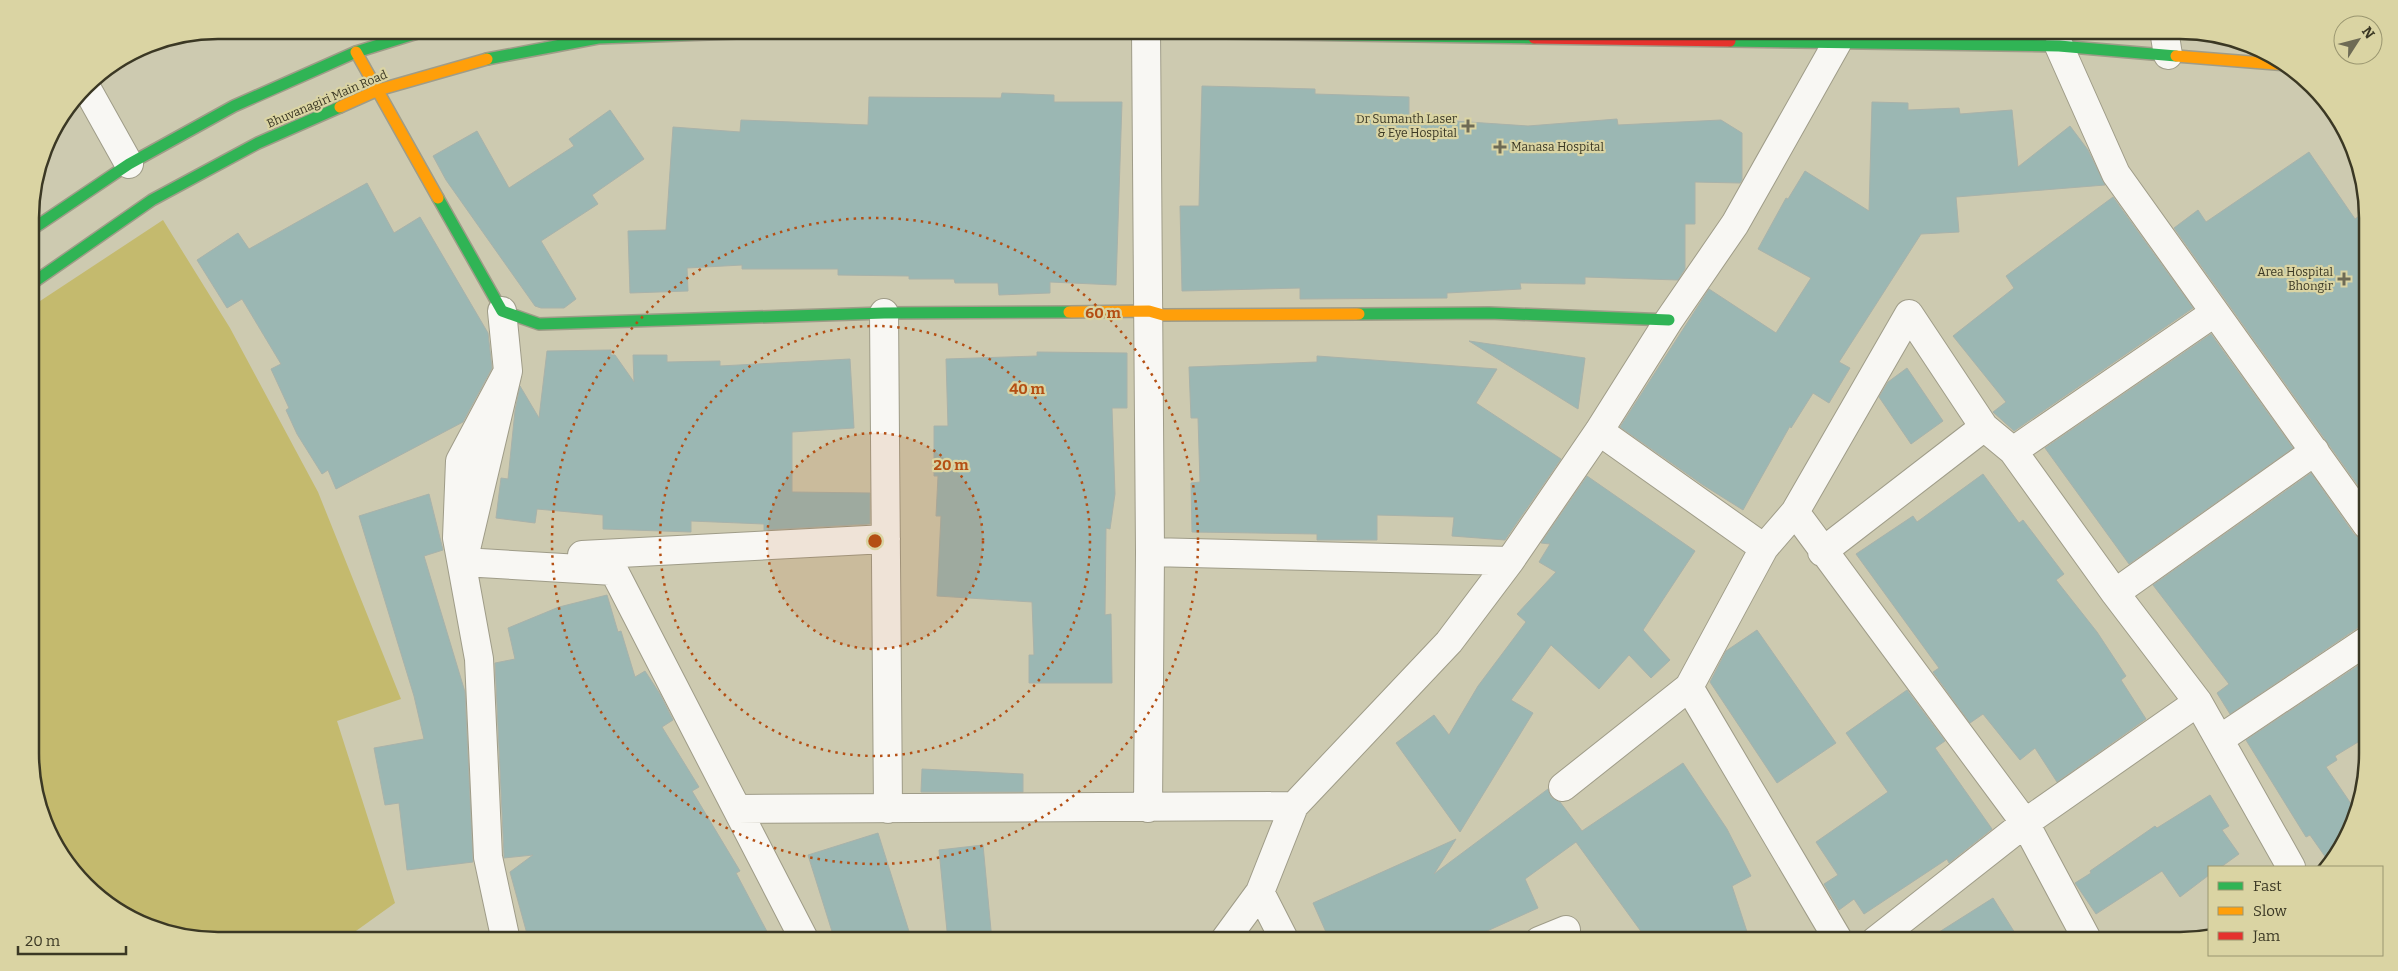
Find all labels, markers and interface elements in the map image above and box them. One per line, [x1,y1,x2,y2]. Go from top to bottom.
north arrow [2333,15,2383,65]
text: N [2358,23,2378,42]
street label: Bhuvanagiri Main Road [265,67,389,131]
place label: Dr Sumanth Laser & Eye Hospital [1356,112,1458,140]
marker: Dr Sumanth Laser & Eye Hospital [1461,119,1475,133]
marker: Manasa Hospital [1493,140,1507,154]
place label: Manasa Hospital [1511,140,1604,154]
place label: Area Hospital Bhongir [2257,265,2334,293]
marker: Area Hospital Bhongir [2337,272,2351,286]
text: 60 m [1085,304,1121,322]
text: 40 m [1009,380,1046,398]
text: 20 m [934,456,969,474]
centre of rings [866,532,884,550]
legend [2208,866,2383,956]
text: Fast [2253,877,2282,895]
text: Slow [2253,902,2288,920]
scale bar [18,924,125,956]
text: Jam [2252,927,2281,945]
text: 20 m [25,932,61,950]

